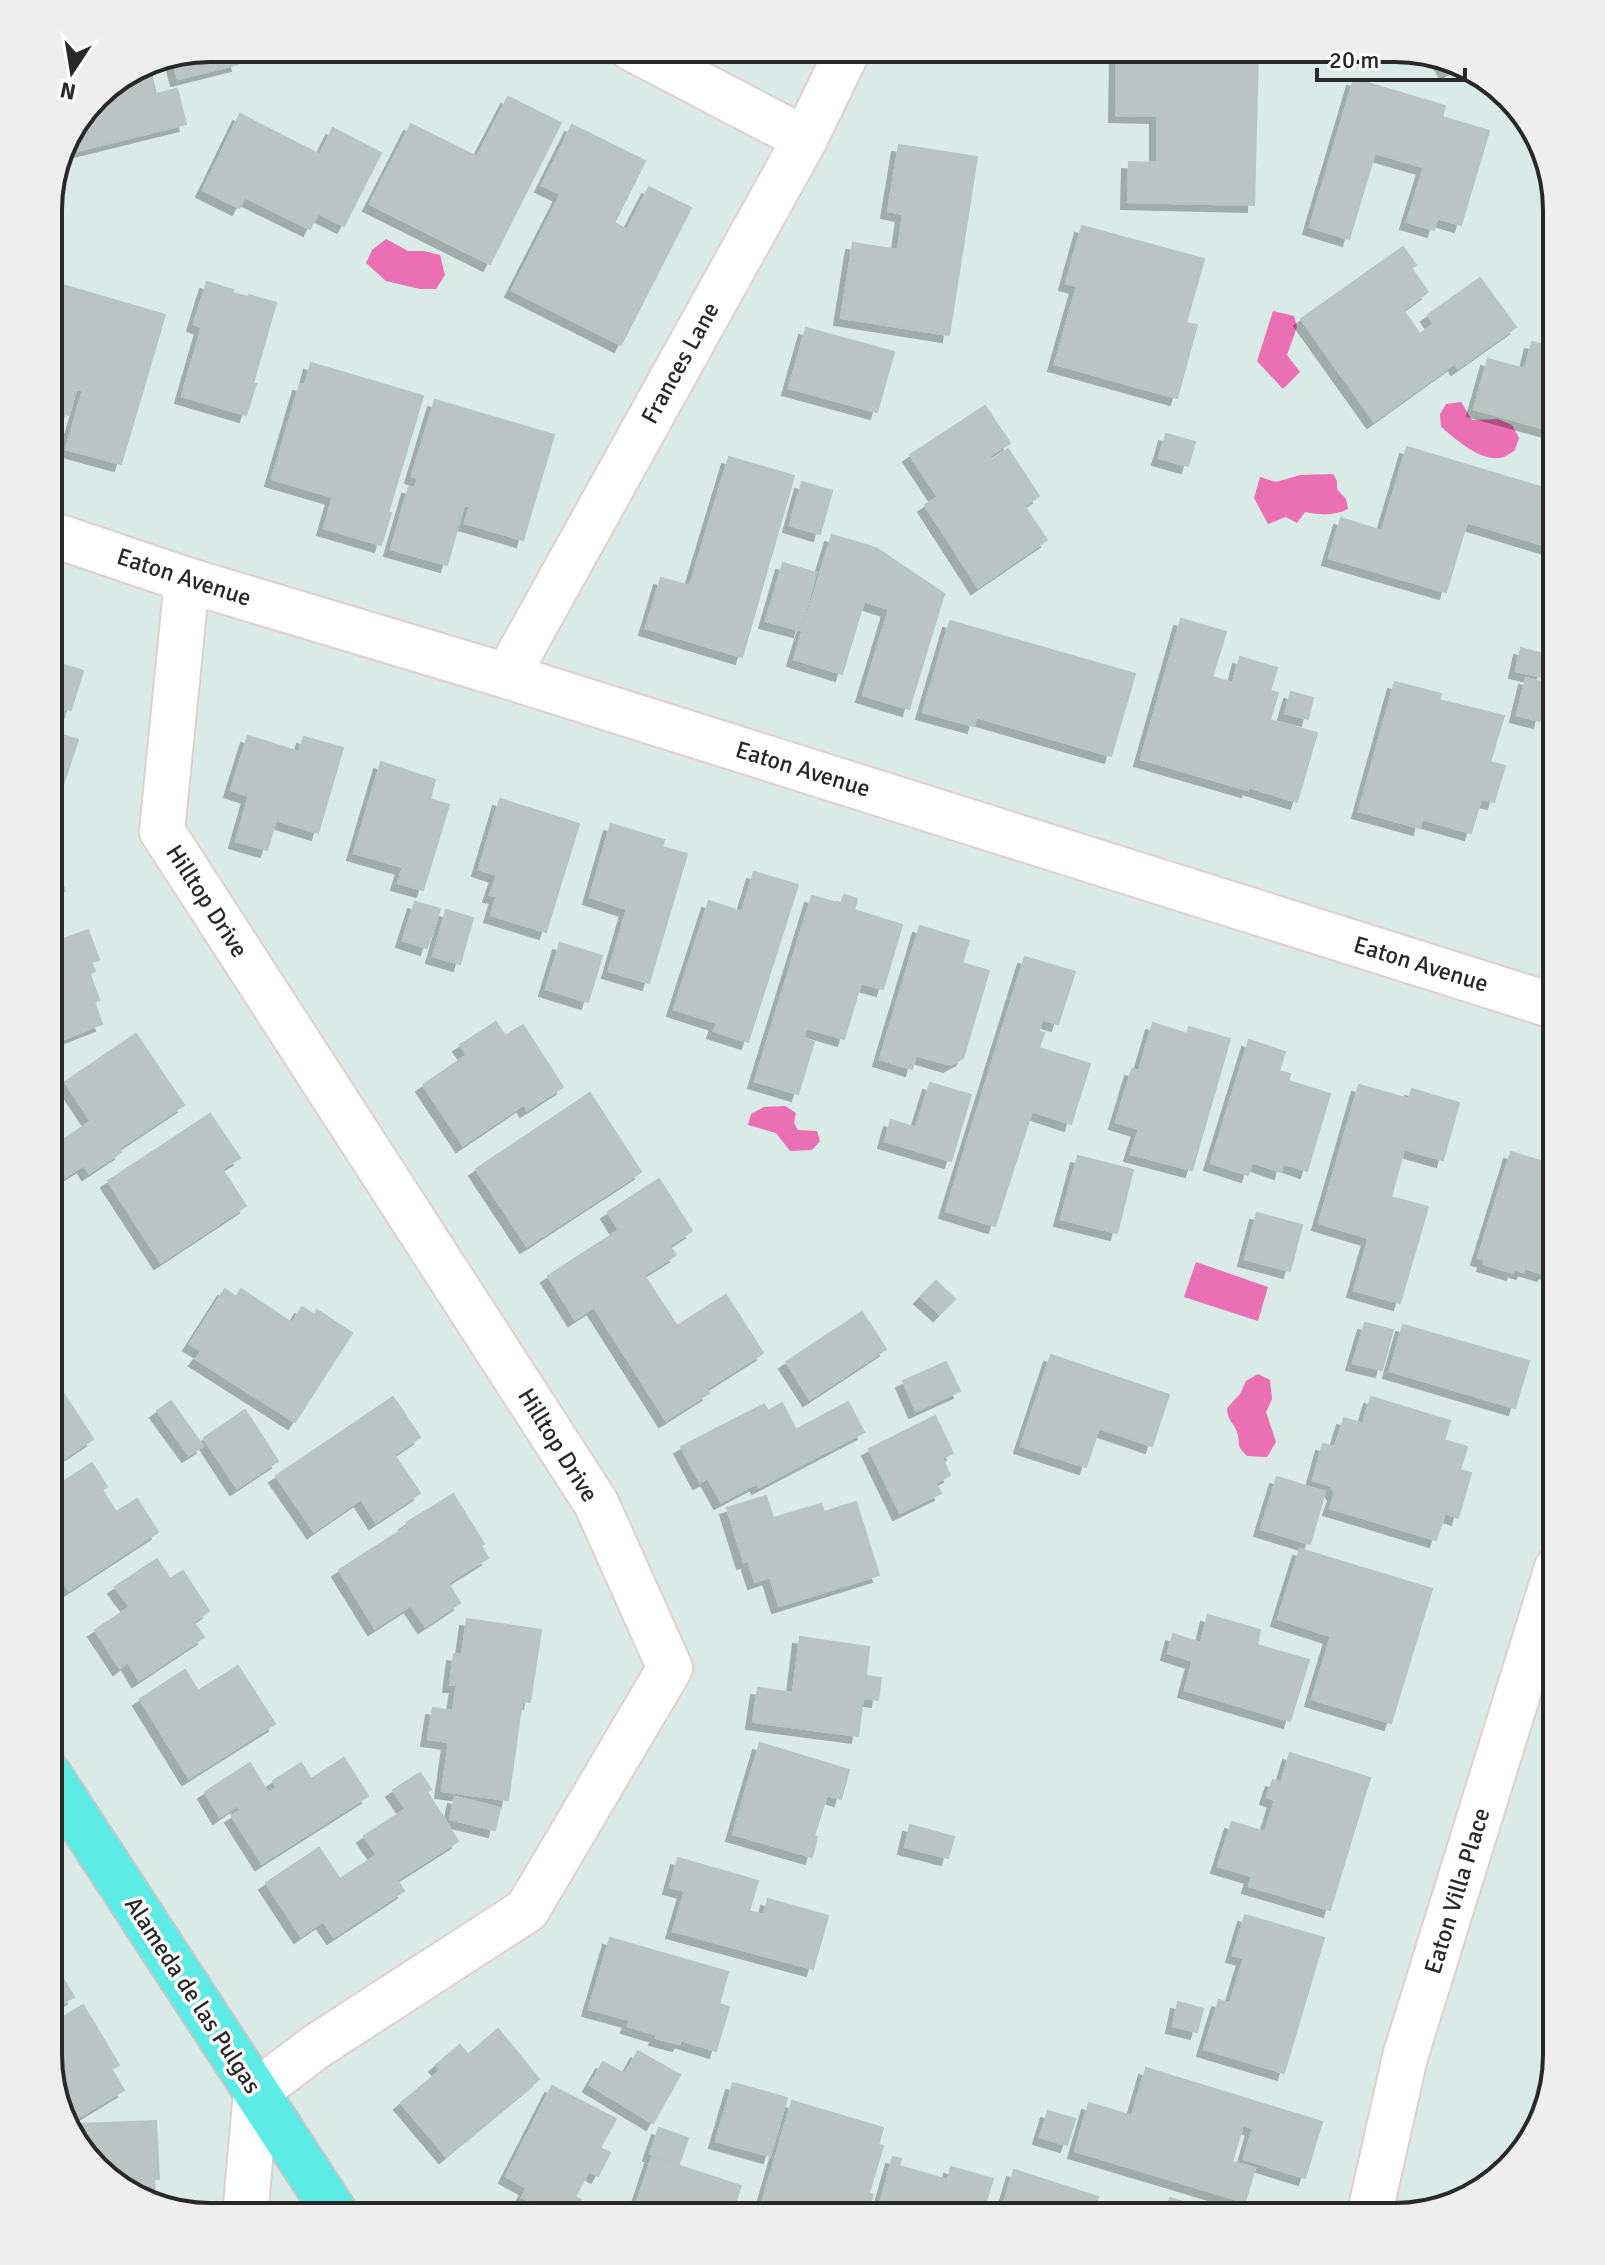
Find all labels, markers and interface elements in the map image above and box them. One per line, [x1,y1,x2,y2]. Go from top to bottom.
north arrow [32,32,112,112]
scale bar [1317,32,1465,82]
text: 20 m [1329,45,1379,75]
text: N [58,76,78,106]
street label: Frances Lane [634,297,726,429]
street label: Eaton Avenue [113,541,255,613]
street label: Eaton Avenue [732,734,874,804]
street label: Hilltop Drive [159,839,255,963]
street label: Eaton Avenue [1350,929,1492,999]
street label: Hilltop Drive [511,1383,605,1507]
street label: Eaton Villa Place [1418,1804,1496,1978]
street label: Alameda de las Pulgas [118,1891,268,2099]

